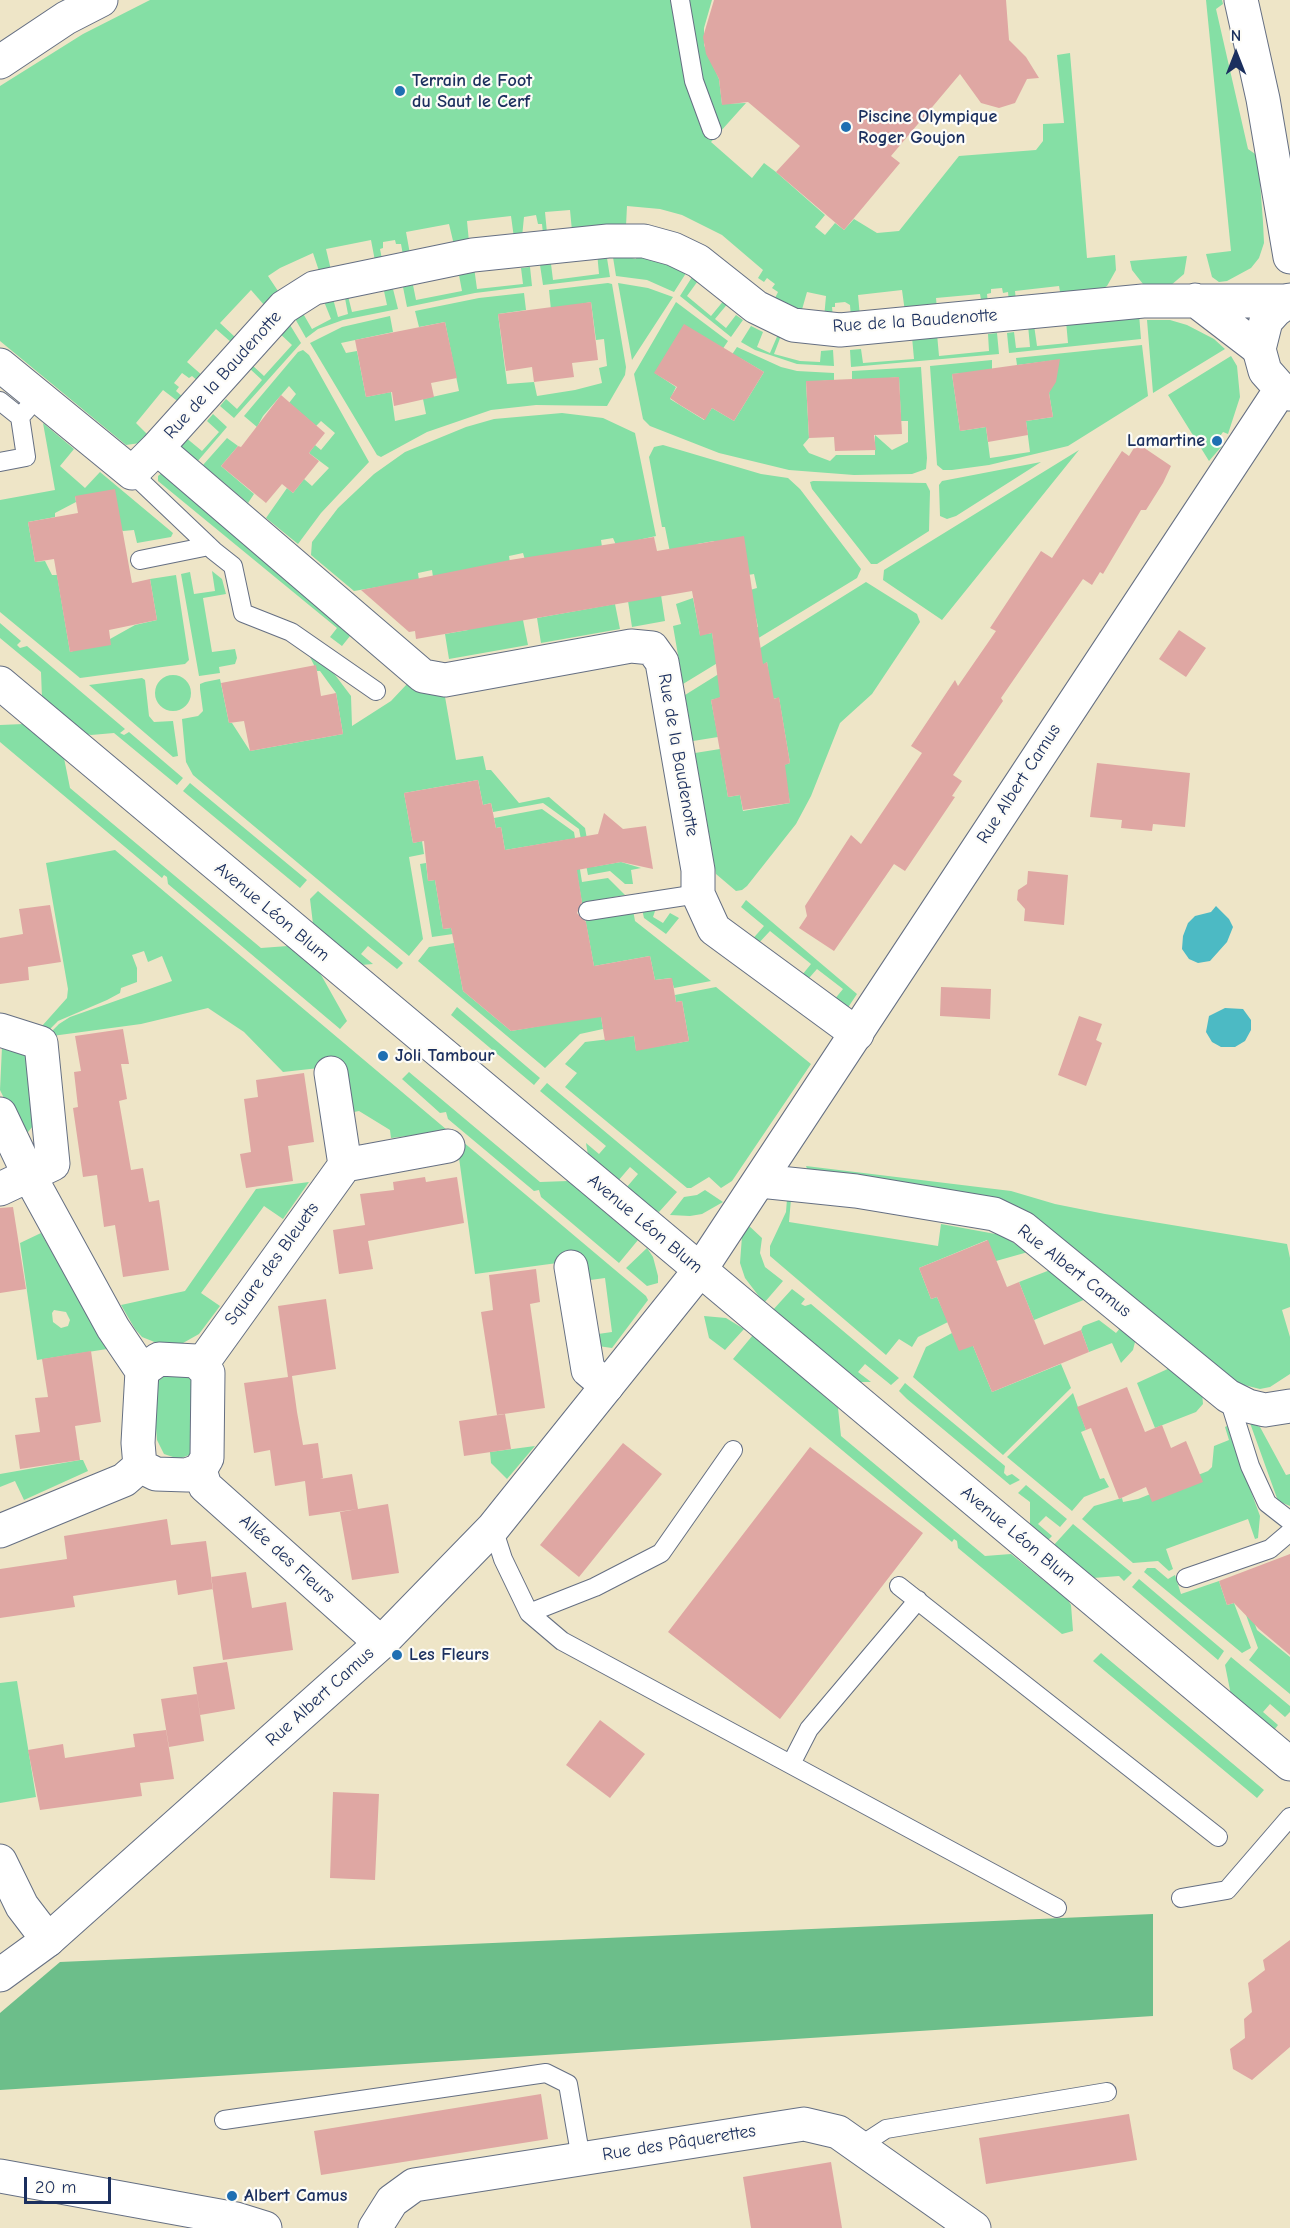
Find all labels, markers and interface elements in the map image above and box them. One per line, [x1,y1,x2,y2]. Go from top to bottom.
north arrow [1206,24,1266,84]
text: N [1231,27,1241,45]
place label: Terrain de Foot du Saut le Cerf [412,70,532,112]
marker: Terrain de Foot du Saut le Cerf [393,84,407,98]
place label: Piscine Olympique Roger Goujon [858,106,997,148]
marker: Piscine Olympique Roger Goujon [839,120,853,134]
street label: Rue de la Baudenotte [832,304,998,338]
street label: Rue de la Baudenotte [160,306,286,444]
place label: Lamartine [1127,430,1205,452]
marker: Lamartine [1210,434,1224,448]
street label: Rue de la Baudenotte [653,672,703,838]
street label: Rue Albert Camus [972,720,1066,848]
street label: Avenue Léon Blum [210,858,334,966]
place label: Joli Tambour [395,1045,495,1067]
marker: Joli Tambour [376,1049,390,1063]
street label: Avenue Léon Blum [583,1170,707,1278]
street label: Square des Bleuets [220,1198,324,1330]
street label: Rue Albert Camus [1013,1220,1135,1322]
street label: Avenue Léon Blum [956,1482,1080,1590]
street label: Allée des Fleurs [235,1510,339,1608]
street label: Rue Albert Camus [261,1643,379,1751]
place label: Les Fleurs [409,1644,489,1666]
marker: Les Fleurs [390,1648,404,1662]
street label: Rue des Pâquerettes [601,2120,757,2166]
scale bar [27,2165,114,2203]
text: 20 m [35,2177,76,2198]
place label: Albert Camus [244,2185,347,2207]
marker: Albert Camus [225,2189,239,2203]

